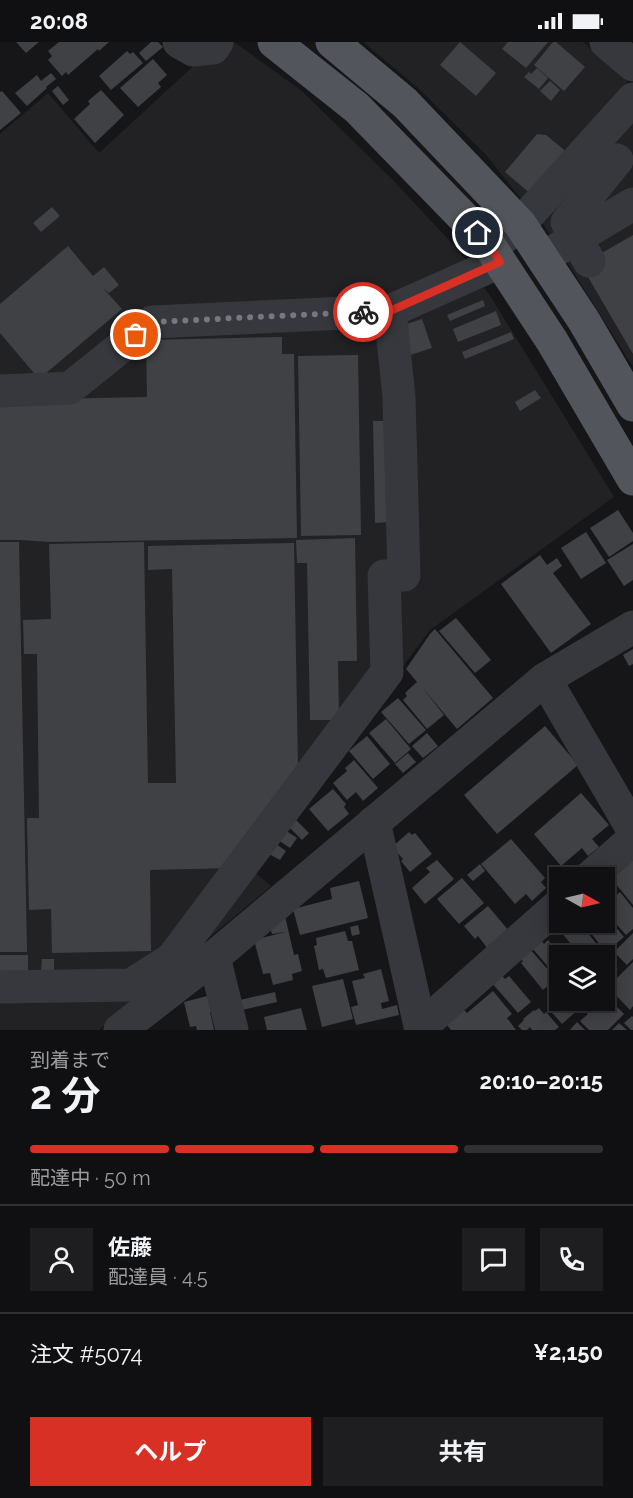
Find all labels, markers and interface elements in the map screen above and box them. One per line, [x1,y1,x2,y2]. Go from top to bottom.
text: 20:08 [30,8,88,34]
pin [452,207,503,258]
icon: home [461,216,494,249]
courier [333,282,393,342]
icon: bike [347,296,380,329]
pin [110,309,161,360]
icon: bag [119,318,152,351]
north arrow [549,867,615,933]
map controls [549,867,615,1011]
button: layers [549,945,615,1011]
text: 到着まで [30,1048,110,1072]
text: 20:10–20:15 [480,1068,603,1094]
text: 2 分 [30,1072,100,1118]
text: 配達中 · 50 m [30,1166,151,1190]
button: person [30,1228,93,1291]
button: chat [462,1228,525,1291]
button: phone [540,1228,603,1291]
text: 佐藤 [108,1234,152,1260]
text: 配達員 · 4.5 [108,1265,208,1289]
text: ¥2,150 [533,1339,603,1365]
text: 注文 #5074 [30,1341,143,1367]
button: ヘルプ [30,1417,311,1486]
button: 共有 [323,1417,603,1486]

